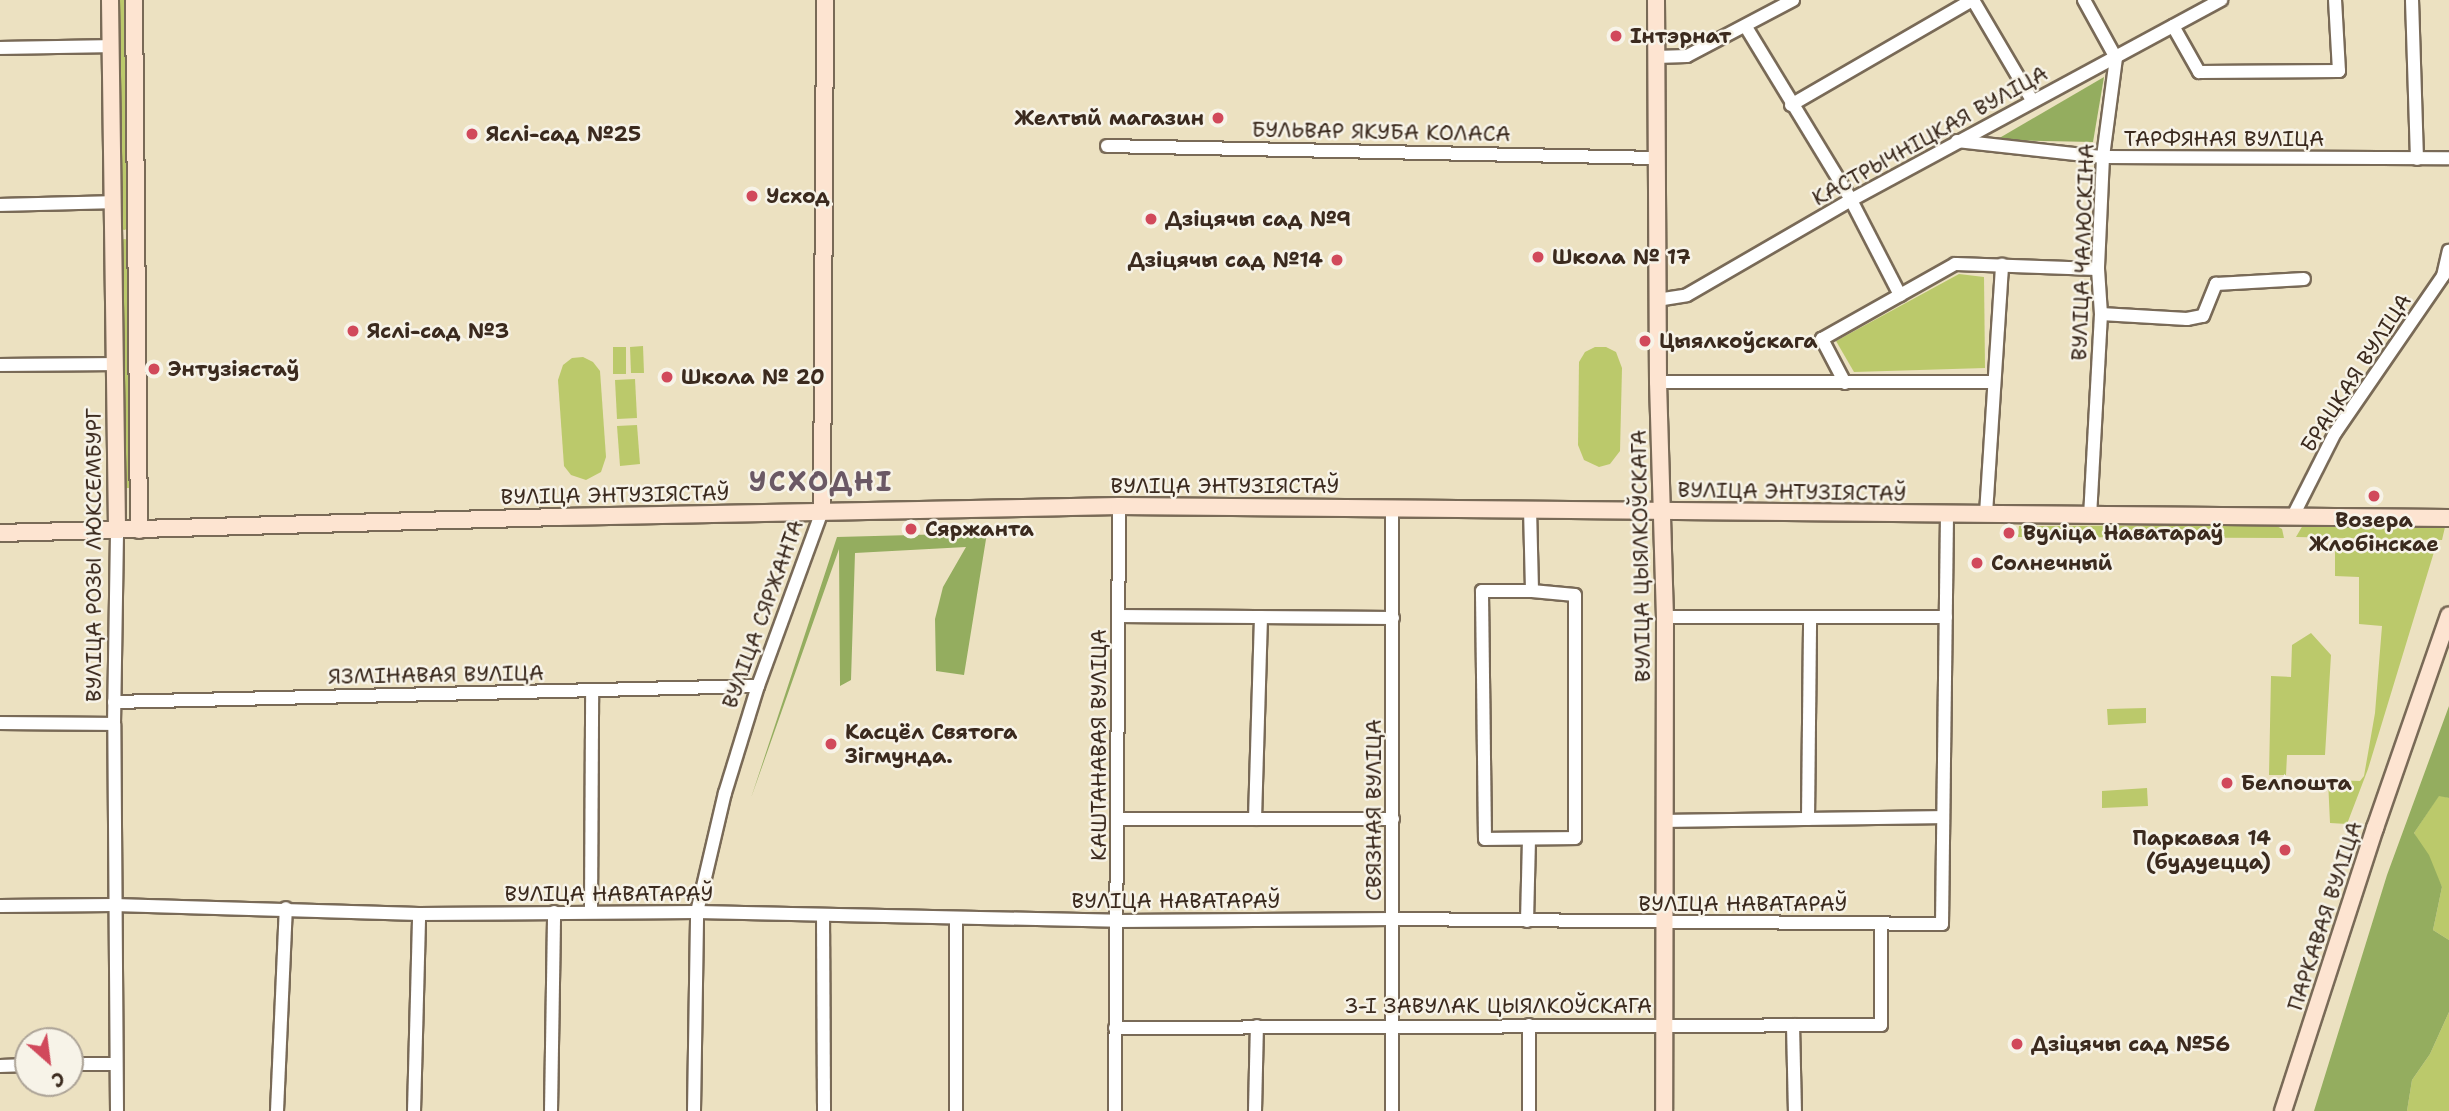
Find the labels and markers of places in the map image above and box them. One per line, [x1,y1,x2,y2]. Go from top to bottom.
place label: Інтэрнат [1630,23,1731,49]
marker: Інтэрнат [1608,28,1624,44]
place label: Желтый магазин [1014,105,1204,131]
marker: Желтый магазин [1210,110,1226,126]
place label: Яслі-сад №25 [486,121,641,147]
marker: Яслі-сад №25 [464,126,480,142]
place label: Усход [766,183,830,209]
marker: Усход [744,188,760,204]
place label: Дзіцячы сад №9 [1165,206,1351,232]
marker: Дзіцячы сад №9 [1143,211,1159,227]
place label: Школа № 17 [1552,244,1691,270]
place label: Дзіцячы сад №14 [1128,247,1323,273]
marker: Школа № 17 [1530,249,1546,265]
marker: Дзіцячы сад №14 [1329,252,1345,268]
place label: Яслі-сад №3 [367,318,509,344]
marker: Яслі-сад №3 [345,323,361,339]
place label: Цыялкоўскага [1659,328,1818,354]
marker: Цыялкоўскага [1637,333,1653,349]
place label: Энтузіястаў [168,356,299,382]
marker: Энтузіястаў [146,361,162,377]
place label: Школа № 20 [681,364,825,390]
marker: Школа № 20 [659,369,675,385]
marker: Возера Жлобінскае [2366,488,2382,504]
place label: Возера Жлобінскае [2309,507,2439,557]
place label: Сяржанта [925,516,1034,542]
place label: Вуліца Наватараў [2023,520,2223,546]
marker: Сяржанта [903,521,919,537]
marker: Вуліца Наватараў [2001,525,2017,541]
place label: Солнечный [1991,550,2112,576]
marker: Солнечный [1969,555,1985,571]
place label: Касцёл Святога Зігмунда. [845,719,1017,769]
marker: Касцёл Святога Зігмунда. [823,736,839,752]
place label: Белпошта [2241,770,2352,796]
marker: Белпошта [2219,775,2235,791]
place label: Паркавая 14 (будуецца) [2133,825,2271,875]
marker: Паркавая 14 (будуецца) [2277,842,2293,858]
place label: Дзіцячы сад №56 [2031,1031,2230,1057]
marker: Дзіцячы сад №56 [2009,1036,2025,1052]

